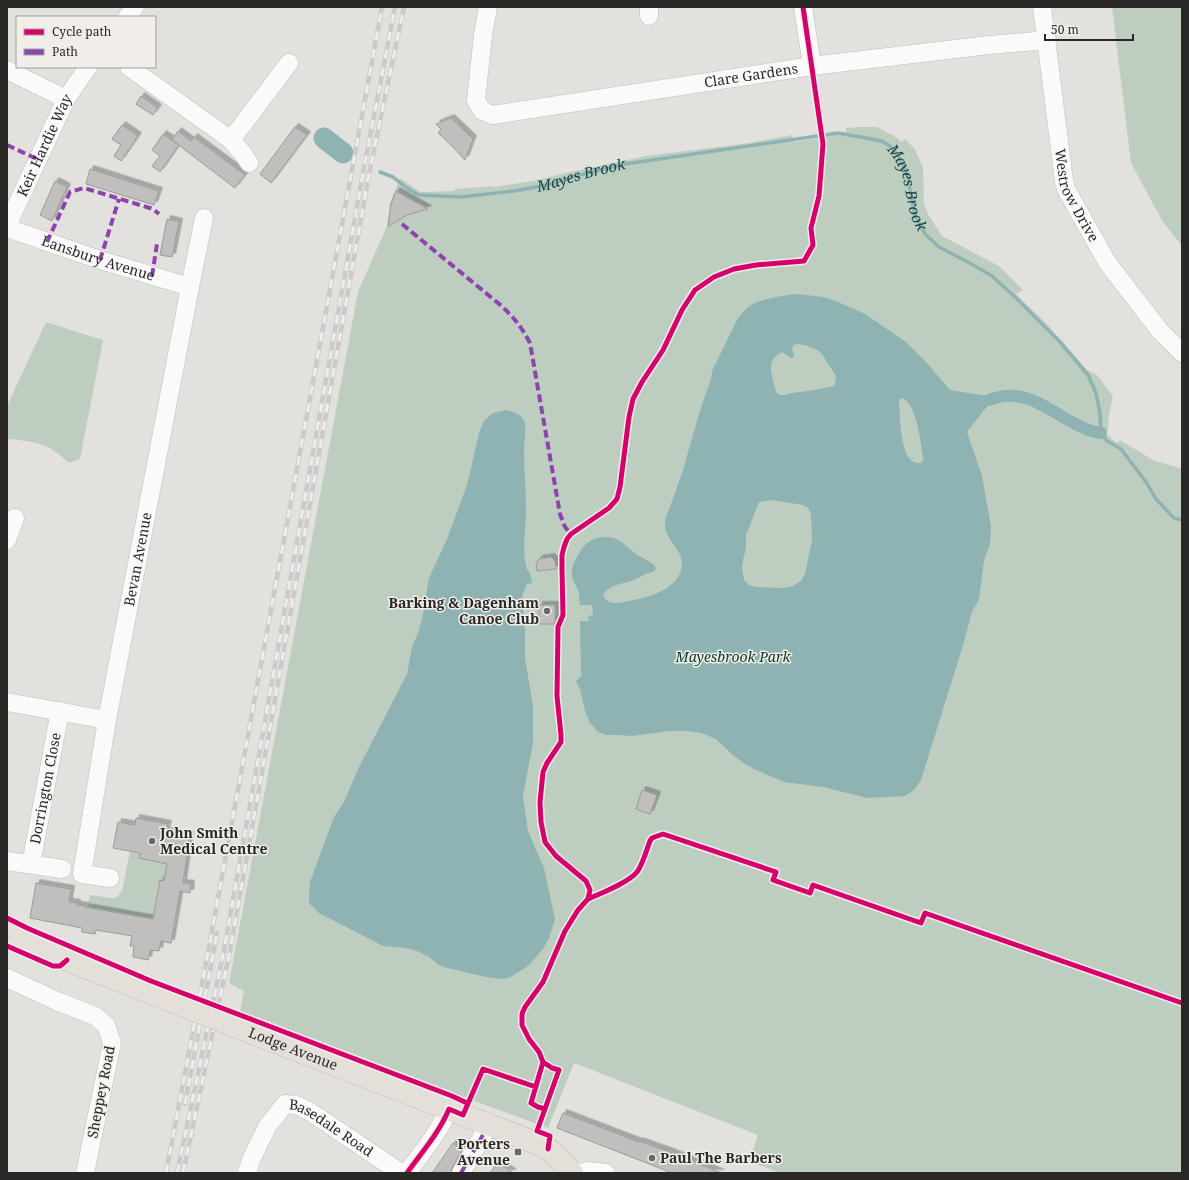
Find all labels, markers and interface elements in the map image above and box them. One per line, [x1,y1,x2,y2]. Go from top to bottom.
legend [16,16,156,68]
scale bar [1045,16,1133,42]
text: 50 m [1051,21,1079,38]
text: Cycle path [52,23,112,40]
text: Path [52,43,78,60]
street label: Clare Gardens [703,58,799,91]
street label: Keir Hardie Way [12,90,76,199]
water label: Mayes Brook [883,139,933,235]
street label: Westrow Drive [1051,148,1104,245]
water label: Mayes Brook [534,153,628,196]
street label: Lansbury Avenue [39,231,157,285]
street label: Bevan Avenue [119,511,156,608]
place label: Barking & Dagenham Canoe Club [388,593,539,628]
marker: Barking & Dagenham Canoe Club [542,606,552,616]
park label: Mayesbrook Park [675,647,791,666]
street label: Dorrington Close [25,731,65,846]
place label: John Smith Medical Centre [159,823,267,858]
marker: John Smith Medical Centre [147,836,157,846]
street label: Lodge Avenue [246,1023,341,1074]
street label: Sheppey Road [82,1044,119,1140]
street label: Basedale Road [288,1094,377,1161]
place label: Porters Avenue [457,1134,510,1169]
marker: Porters Avenue [513,1147,523,1157]
place label: Paul The Barbers [660,1148,782,1167]
marker: Paul The Barbers [647,1153,657,1163]

